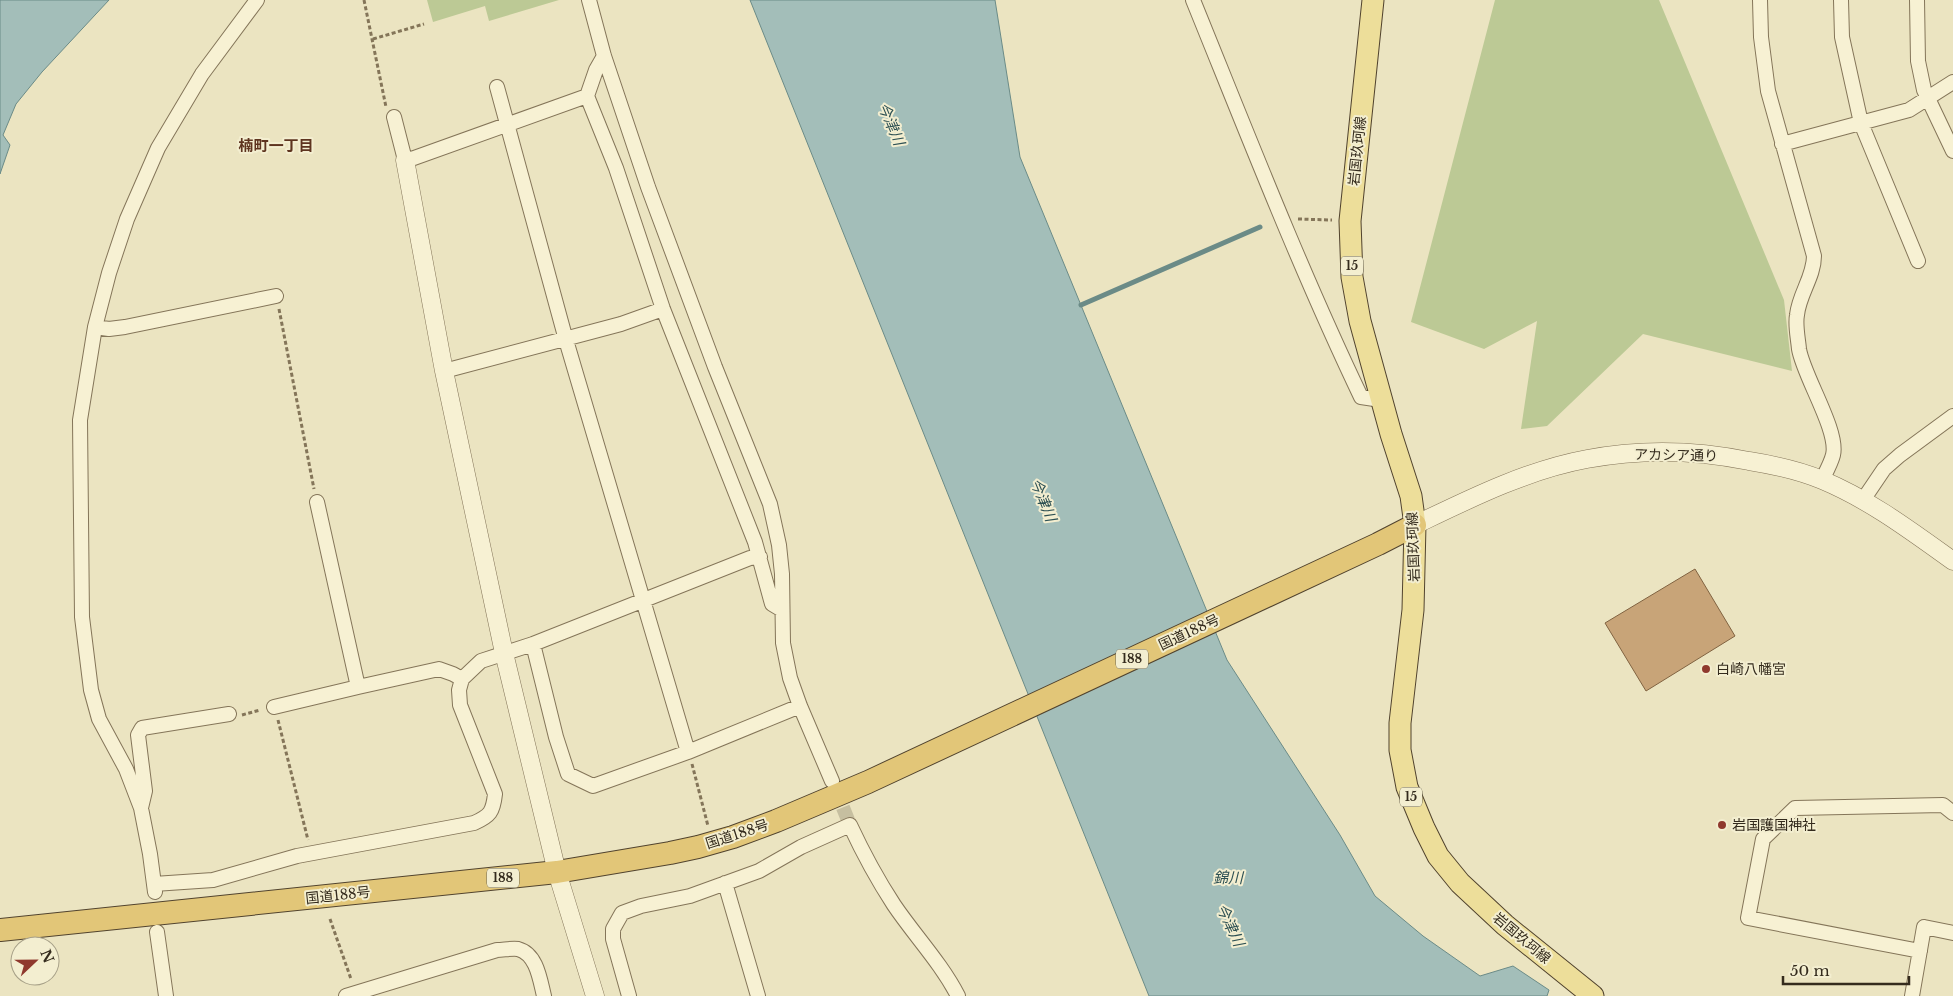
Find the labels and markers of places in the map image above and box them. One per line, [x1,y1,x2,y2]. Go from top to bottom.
place label: 白崎八幡宮 [1716,660,1786,678]
marker: 白崎八幡宮 [1700,663,1712,675]
place label: 岩国護国神社 [1732,816,1816,834]
marker: 岩国護国神社 [1716,819,1728,831]

